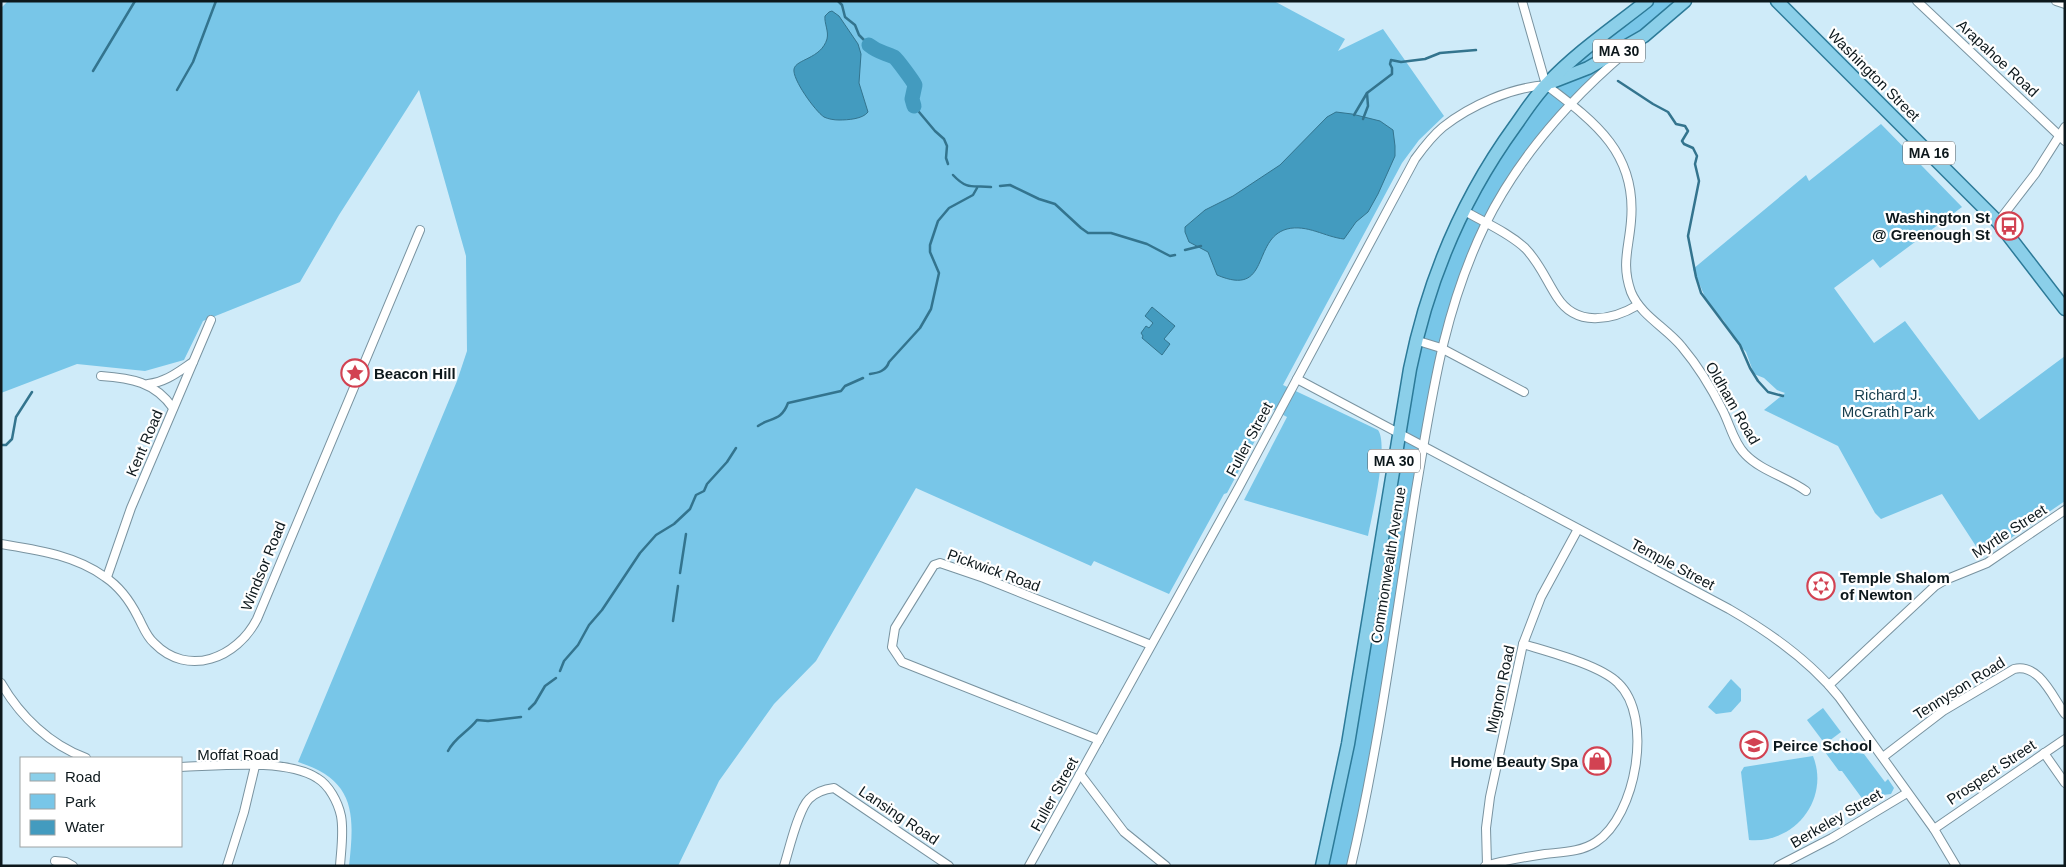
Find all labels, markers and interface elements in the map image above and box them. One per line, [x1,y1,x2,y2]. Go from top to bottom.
street label: Arapahoe Road [1954,16,2042,100]
street label: Washington Street [1825,26,1924,125]
road number: MA 30 [1593,40,1645,62]
road number: MA 16 [1903,142,1955,164]
place label: Washington St @ Greenough St [1872,209,1990,243]
bus stop icon: Washington St @ Greenough St [1994,211,2024,241]
place icon: Beacon Hill [340,358,370,388]
street label: Oldham Road [1702,359,1764,447]
place label: Beacon Hill [374,365,456,382]
park label: Richard J. McGrath Park [1842,386,1935,420]
street label: Fuller Street [1222,398,1276,479]
street label: Kent Road [122,407,166,479]
road number: MA 30 [1368,450,1420,472]
street label: Commonwealth Avenue [1367,486,1409,644]
street label: Myrtle Street [1969,500,2050,561]
street label: Windsor Road [237,519,289,613]
street label: Temple Street [1628,535,1719,594]
street label: Pickwick Road [945,545,1043,595]
place label: Temple Shalom of Newton [1840,569,1950,603]
synagogue icon: Temple Shalom of Newton [1806,571,1836,601]
street label: Mignon Road [1482,644,1518,734]
street label: Tennyson Road [1910,653,2008,723]
school or university icon: Peirce School [1739,730,1769,760]
street label: Prospect Street [1943,736,2039,808]
place label: Peirce School [1773,737,1872,754]
street label: Moffat Road [197,746,279,763]
shop icon: Home Beauty Spa [1582,746,1612,776]
street label: Fuller Street [1027,753,1082,834]
place label: Home Beauty Spa [1450,753,1579,770]
legend [20,757,182,847]
text: Road [65,768,101,785]
street label: Lansing Road [856,782,942,848]
street label: Berkeley Street [1787,785,1885,851]
text: Park [65,793,96,810]
text: Water [65,818,104,835]

